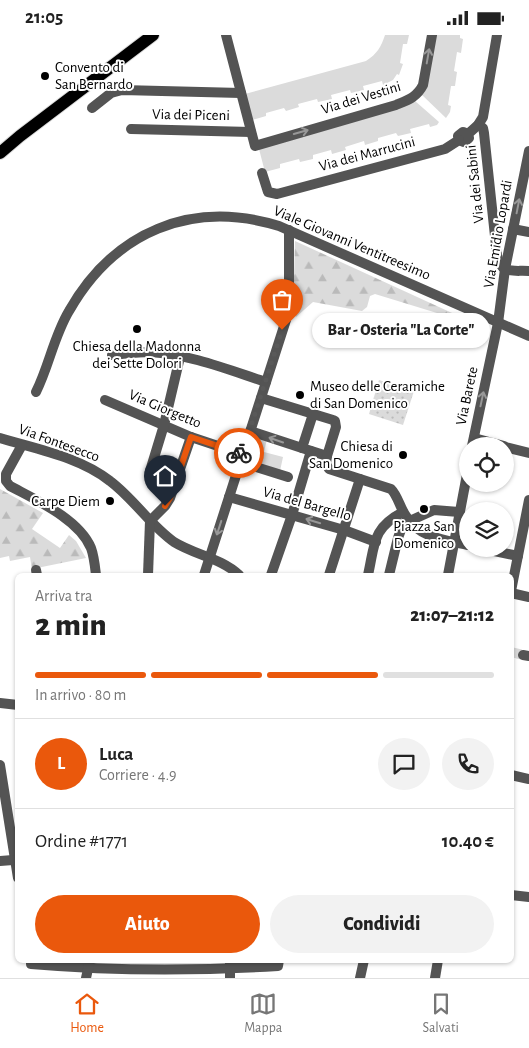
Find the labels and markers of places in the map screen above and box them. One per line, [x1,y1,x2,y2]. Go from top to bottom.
place label: Convento di San Bernardo [55,60,133,92]
marker: Convento di San Bernardo [39,70,51,82]
pin [261,279,303,330]
callout: Bar - Osteria "La Corte" [312,313,490,347]
marker: Chiesa della Madonna dei Sette Dolori [131,323,143,335]
place label: Chiesa della Madonna dei Sette Dolori [73,339,201,371]
place label: Museo delle Ceramiche di San Domenico [310,379,445,411]
marker: Museo delle Ceramiche di San Domenico [294,389,306,401]
place label: Chiesa di San Domenico [309,439,393,471]
marker: Chiesa di San Domenico [397,449,409,461]
pin [144,455,186,506]
place label: Carpe Diem [31,494,100,509]
marker: Carpe Diem [104,495,116,507]
marker: Piazza San Domenico [418,503,430,515]
place label: Piazza San Domenico [393,519,455,551]

